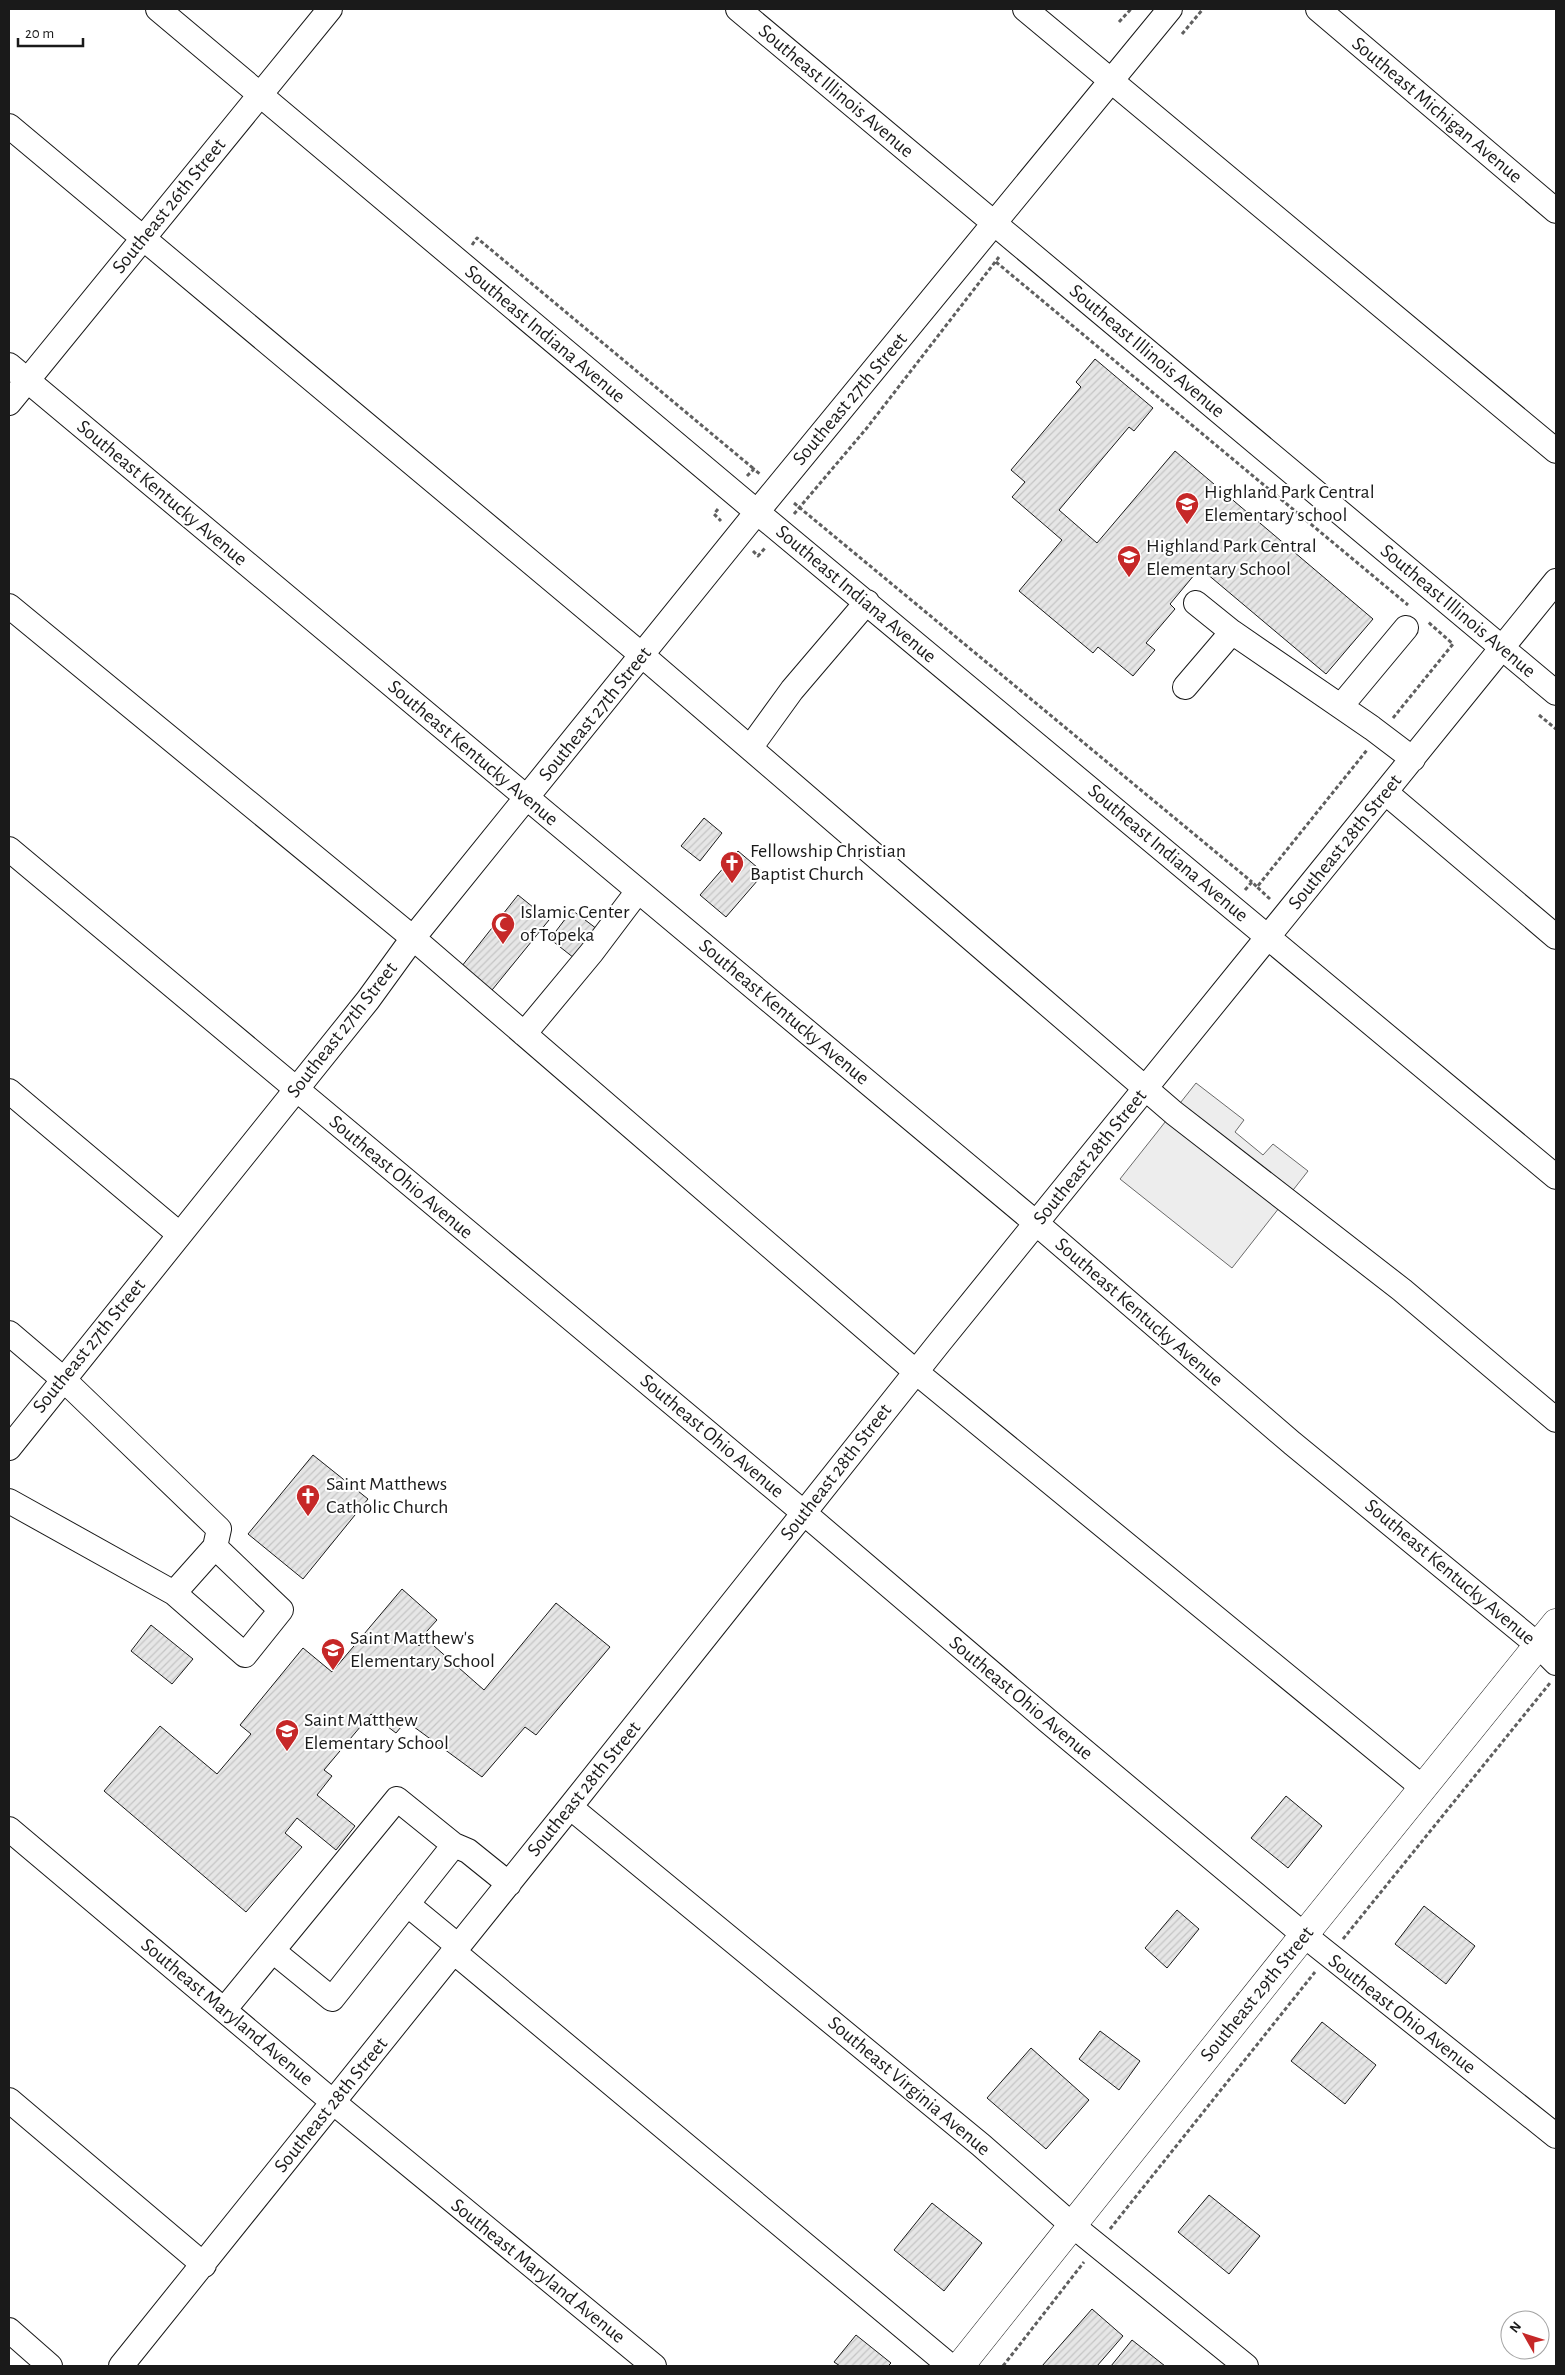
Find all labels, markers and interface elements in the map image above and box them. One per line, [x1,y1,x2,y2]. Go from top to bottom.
scale bar [18,15,82,47]
street label: Southeast Illinois Avenue [755,21,917,161]
text: 20 m [25,26,54,41]
street label: Southeast Michigan Avenue [1348,33,1526,187]
street label: Southeast 26th Street [109,134,230,277]
street label: Southeast Indiana Avenue [461,261,629,407]
street label: Southeast Illinois Avenue [1066,281,1228,421]
street label: Southeast 27th Street [789,329,911,469]
street label: Southeast Kentucky Avenue [73,416,251,570]
place label: Highland Park Central Elementary school [1204,482,1375,525]
school or university icon: Highland Park Central Elementary school [1174,491,1200,525]
street label: Southeast Indiana Avenue [772,521,940,667]
place label: Highland Park Central Elementary School [1146,536,1317,579]
street label: Southeast Illinois Avenue [1377,541,1539,681]
school or university icon: Highland Park Central Elementary School [1116,544,1142,578]
street label: Southeast 27th Street [535,643,655,785]
street label: Southeast Kentucky Avenue [384,676,562,830]
street label: Southeast 28th Street [1285,770,1406,913]
street label: Southeast Indiana Avenue [1084,780,1252,926]
place label: Fellowship Christian Baptist Church [750,841,906,884]
church icon: Fellowship Christian Baptist Church [719,850,745,884]
place label: Islamic Center of Topeka [520,902,630,945]
mosque icon: Islamic Center of Topeka [490,911,516,945]
street label: Southeast Kentucky Avenue [695,935,873,1089]
street label: Southeast 27th Street [283,958,401,1102]
street label: Southeast 28th Street [1030,1085,1151,1228]
street label: Southeast Ohio Avenue [325,1111,477,1243]
street label: Southeast Kentucky Avenue [1051,1234,1227,1390]
street label: Southeast 27th Street [29,1275,149,1417]
street label: Southeast Ohio Avenue [636,1370,788,1502]
street label: Southeast 28th Street [777,1400,896,1544]
place label: Saint Matthews Catholic Church [326,1474,448,1517]
church icon: Saint Matthews Catholic Church [295,1483,321,1517]
street label: Southeast Kentucky Avenue [1361,1495,1539,1649]
place label: Saint Matthew's Elementary School [350,1628,495,1671]
street label: Southeast Ohio Avenue [945,1632,1097,1764]
school or university icon: Saint Matthew's Elementary School [320,1637,346,1671]
place label: Saint Matthew Elementary School [304,1710,449,1753]
street label: Southeast 28th Street [524,1717,645,1860]
school or university icon: Saint Matthew Elementary School [274,1718,300,1752]
street label: Southeast 29th Street [1197,1922,1318,2065]
street label: Southeast Maryland Avenue [137,1934,317,2090]
street label: Southeast Ohio Avenue [1325,1950,1479,2078]
street label: Southeast Virginia Avenue [824,2013,994,2159]
street label: Southeast 28th Street [271,2033,392,2176]
street label: Southeast Maryland Avenue [447,2195,629,2347]
north arrow [1500,2310,1550,2360]
text: N [1507,2319,1524,2336]

